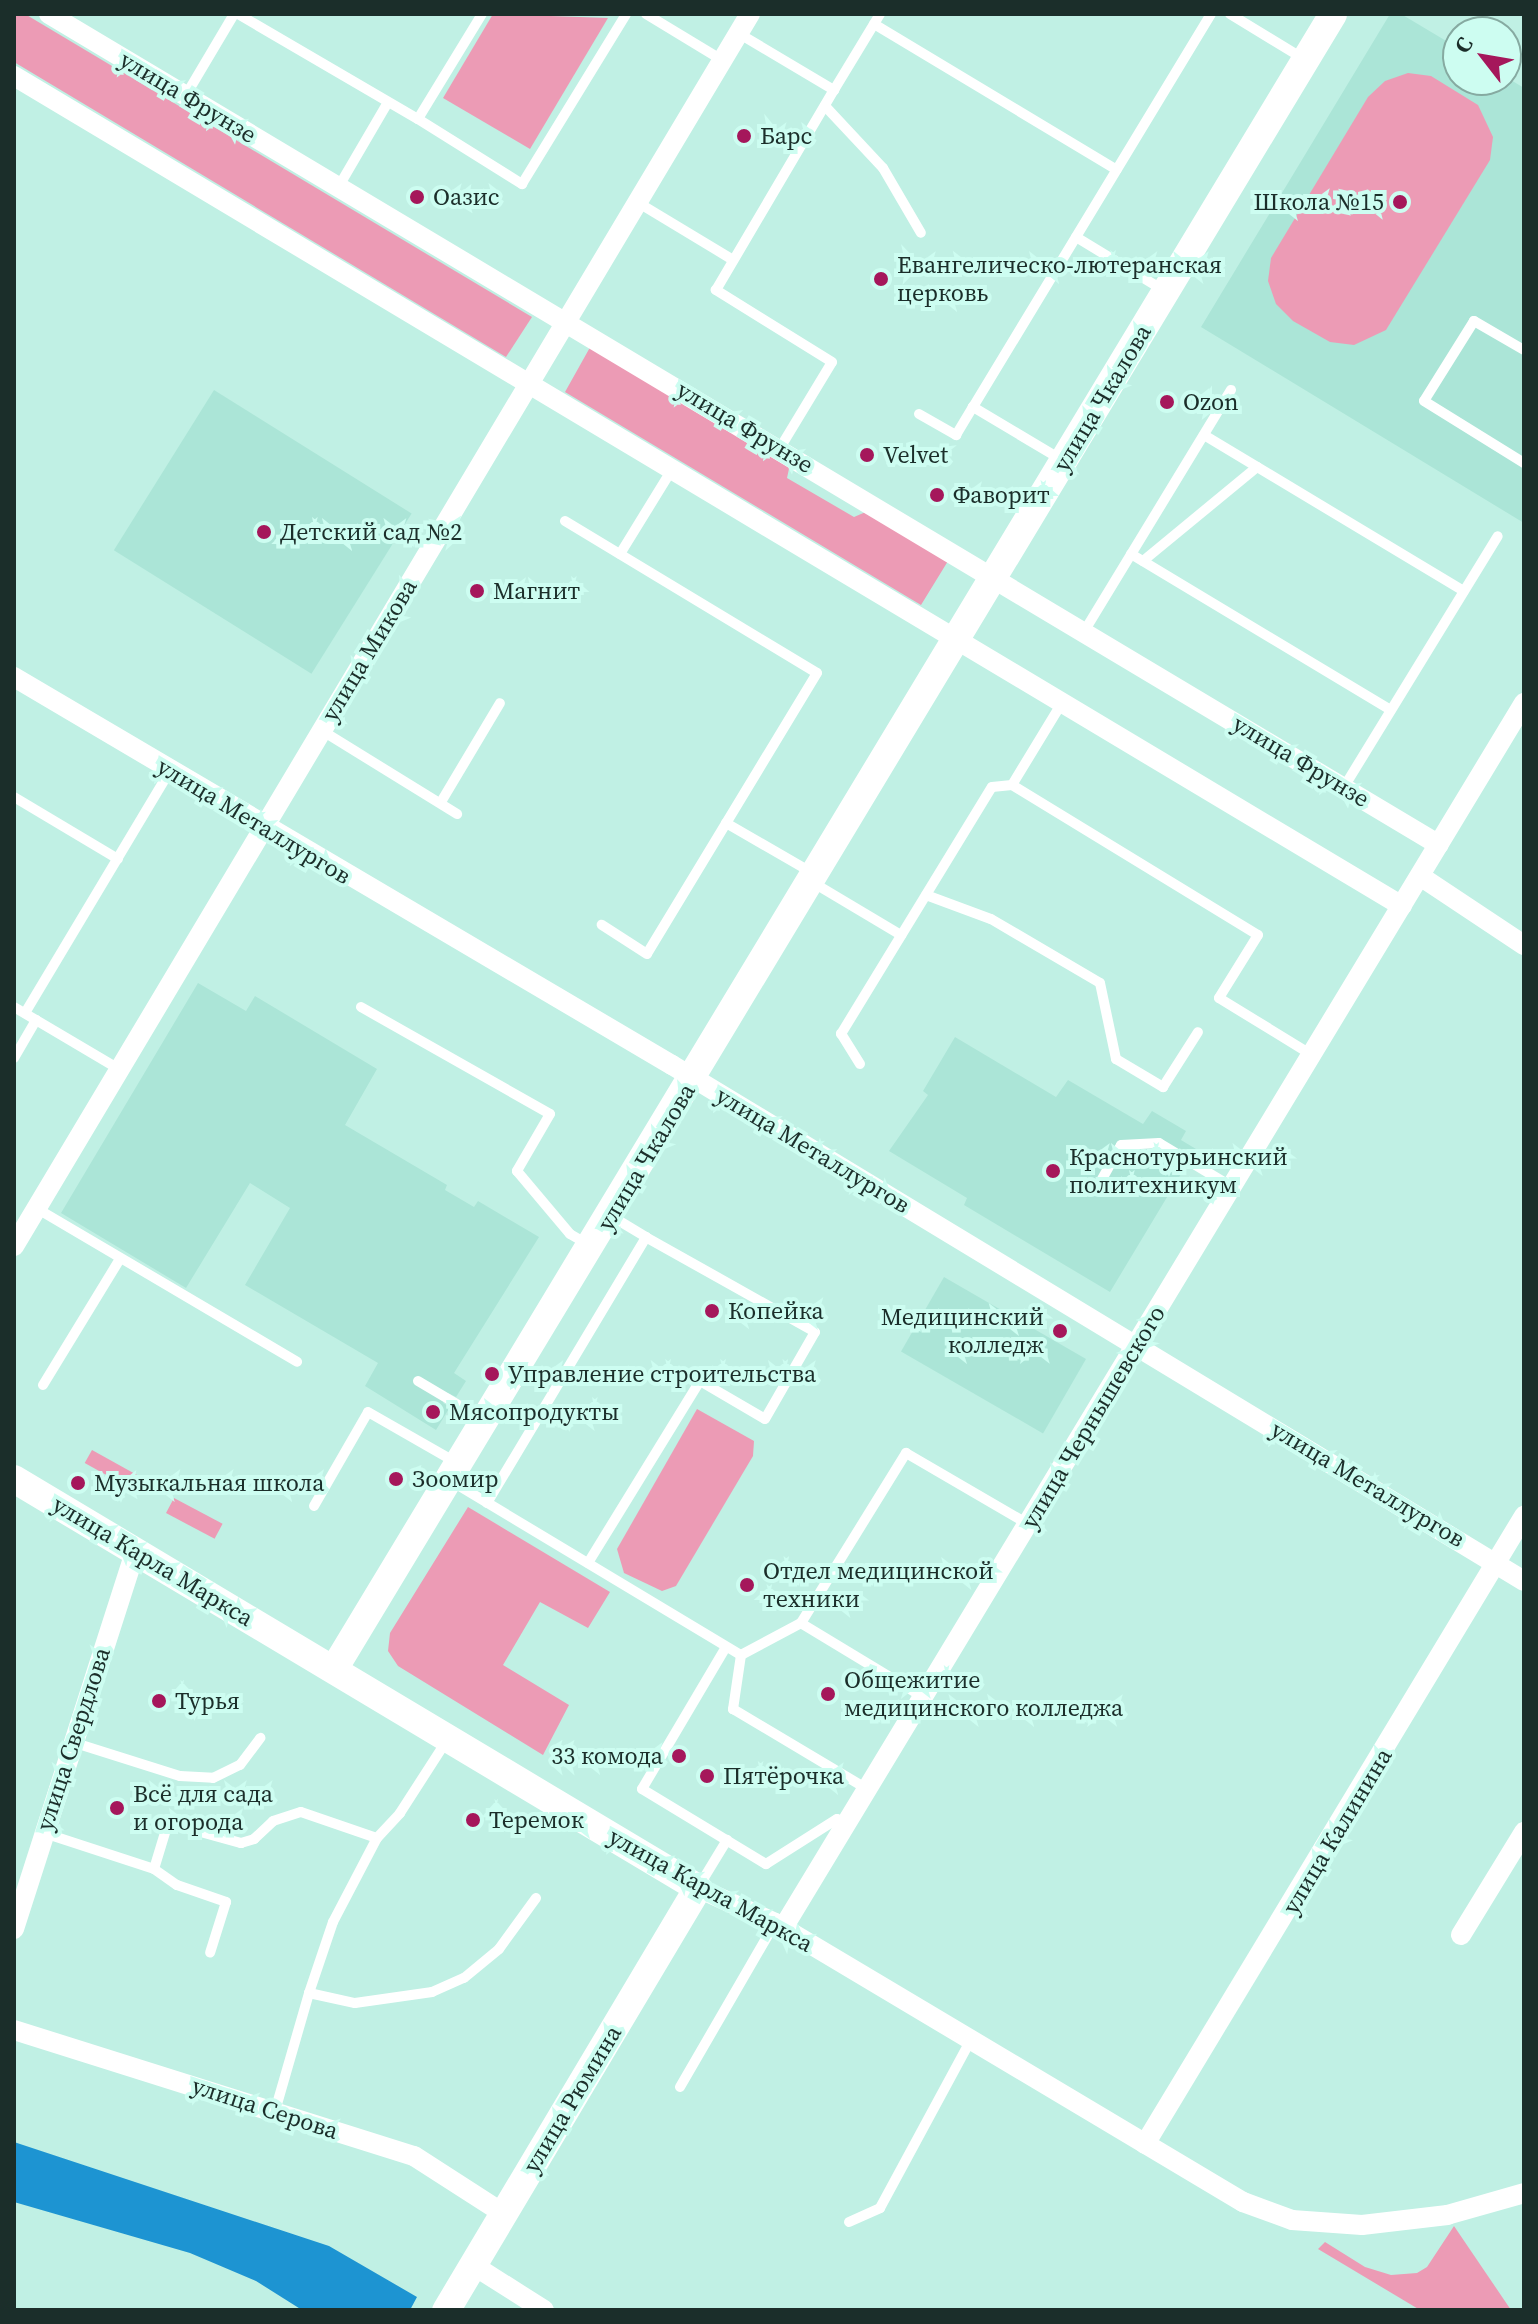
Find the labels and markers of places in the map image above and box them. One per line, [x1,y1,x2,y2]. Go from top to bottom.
place label: Барс [760,122,812,150]
marker: Барс [735,127,753,145]
place label: Оазис [433,183,499,211]
marker: Оазис [408,188,426,206]
place label: Школа №15 [1254,188,1384,216]
marker: Школа №15 [1391,193,1409,211]
place label: Евангелическо-лютеранская церковь [897,251,1222,307]
marker: Евангелическо-лютеранская церковь [872,270,890,288]
place label: Ozon [1183,388,1239,416]
marker: Ozon [1158,393,1176,411]
place label: Velvet [883,441,948,469]
marker: Velvet [858,446,876,464]
place label: Фаворит [953,481,1050,509]
marker: Фаворит [928,486,946,504]
place label: Детский сад №2 [280,518,462,546]
marker: Детский сад №2 [255,523,273,541]
place label: Магнит [493,577,580,605]
marker: Магнит [468,582,486,600]
place label: Краснотурьинский политехникум [1069,1143,1288,1199]
marker: Краснотурьинский политехникум [1044,1162,1062,1180]
place label: Копейка [728,1297,824,1325]
marker: Копейка [703,1302,721,1320]
place label: Медицинский колледж [881,1303,1044,1359]
marker: Медицинский колледж [1051,1322,1069,1340]
place label: Управление строительства [508,1360,816,1388]
marker: Управление строительства [483,1365,501,1383]
place label: Мясопродукты [449,1398,619,1426]
marker: Мясопродукты [424,1403,442,1421]
place label: Зоомир [412,1465,499,1493]
place label: Музыкальная школа [94,1469,325,1497]
marker: Зоомир [387,1470,405,1488]
marker: Музыкальная школа [69,1474,87,1492]
place label: Отдел медицинской техники [763,1557,994,1613]
marker: Отдел медицинской техники [738,1576,756,1594]
place label: Общежитие медицинского колледжа [844,1666,1123,1722]
marker: Общежитие медицинского колледжа [819,1685,837,1703]
place label: Турья [175,1687,240,1715]
marker: Турья [150,1692,168,1710]
place label: 33 комода [551,1742,663,1770]
marker: 33 комода [670,1747,688,1765]
place label: Пятёрочка [723,1762,844,1790]
marker: Пятёрочка [698,1767,716,1785]
place label: Всё для сада и огорода [133,1780,273,1836]
marker: Всё для сада и огорода [108,1799,126,1817]
place label: Теремок [489,1806,584,1834]
marker: Теремок [464,1811,482,1829]

